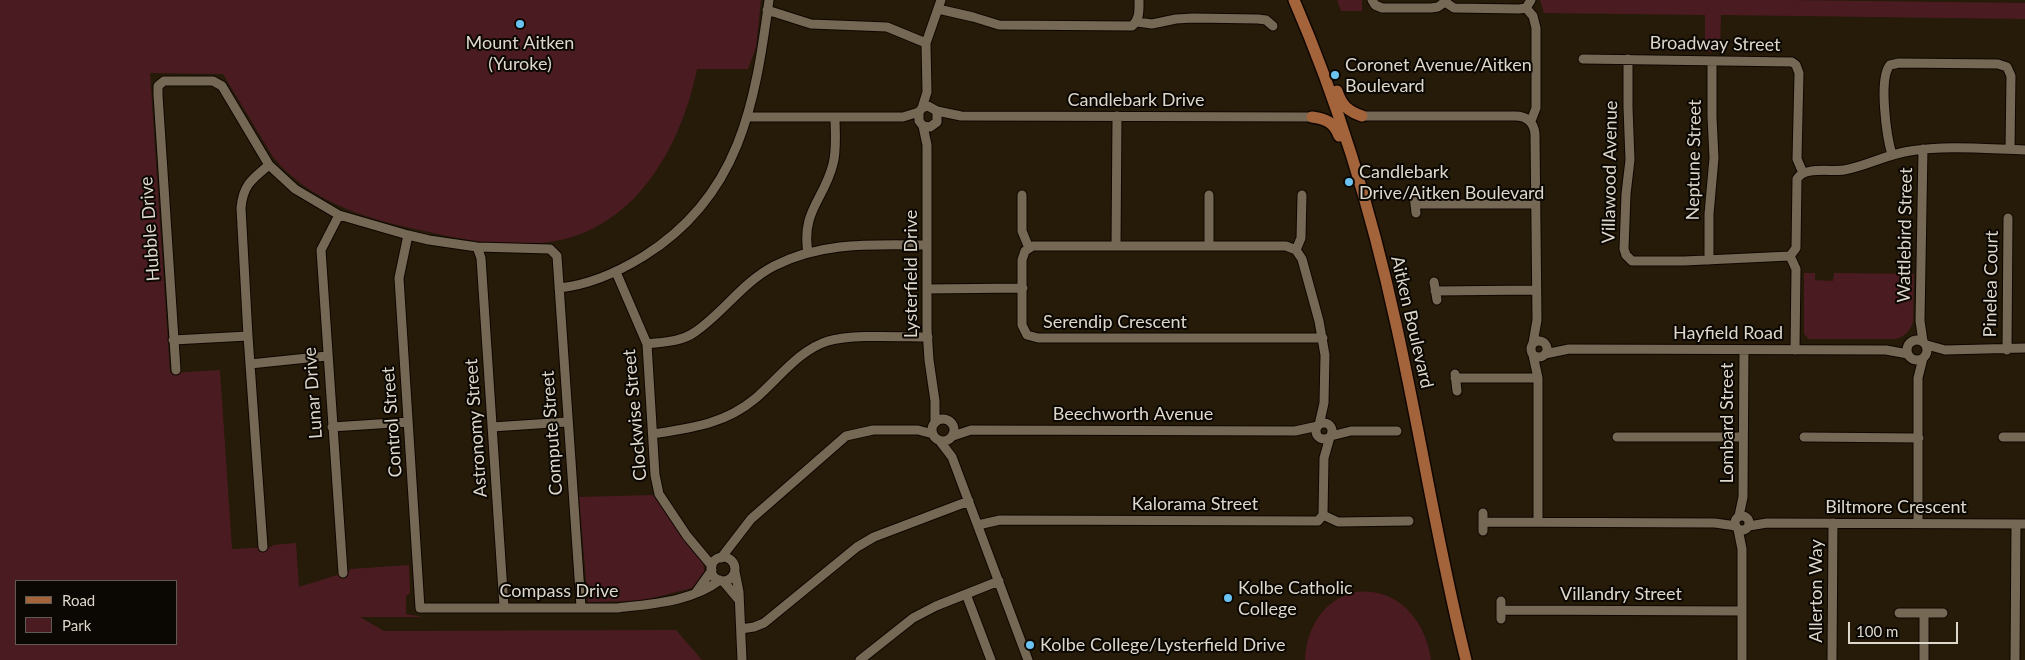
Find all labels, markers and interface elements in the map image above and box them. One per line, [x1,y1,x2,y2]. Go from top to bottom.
marker: Mount Aitken (Yuroke) [514,18,526,30]
place label: Mount Aitken (Yuroke) [466,32,574,74]
street label: Broadway Street [1649,32,1781,56]
place label: Coronet Avenue/Aitken Boulevard [1345,54,1532,96]
marker: Coronet Avenue/Aitken Boulevard [1329,69,1341,81]
street label: Candlebark Drive [1067,89,1205,111]
street label: Neptune Street [1682,99,1706,221]
street label: Villawood Avenue [1598,101,1622,243]
place label: Candlebark Drive/Aitken Boulevard [1359,161,1544,203]
street label: Wattlebird Street [1893,167,1917,303]
street label: Hubble Drive [136,176,164,282]
marker: Candlebark Drive/Aitken Boulevard [1343,176,1355,188]
street label: Lysterfield Drive [900,210,922,338]
street label: Pinelea Court [1979,230,2003,338]
street label: Aitken Boulevard [1386,254,1438,390]
street label: Serendip Crescent [1043,311,1187,333]
street label: Hayfield Road [1673,322,1783,344]
street label: Lunar Drive [299,346,327,440]
street label: Clockwise Street [618,348,652,482]
street label: Astronomy Street [460,358,492,498]
street label: Lombard Street [1716,363,1738,483]
street label: Control Street [377,366,407,478]
street label: Compute Street [537,370,567,496]
street label: Beechworth Avenue [1053,403,1213,425]
street label: Kalorama Street [1132,493,1258,515]
street label: Biltmore Crescent [1825,496,1967,518]
street label: Allerton Way [1805,539,1827,643]
place label: Kolbe Catholic College [1238,577,1353,620]
legend [15,580,178,645]
street label: Compass Drive [500,580,618,602]
street label: Villandry Street [1560,583,1682,605]
text: Road [62,591,95,609]
marker: Kolbe Catholic College [1222,592,1234,604]
scale bar [1850,612,1960,644]
text: Park [62,616,91,634]
text: 100 m [1856,622,1898,640]
place label: Kolbe College/Lysterfield Drive [1040,634,1285,656]
marker: Kolbe College/Lysterfield Drive [1024,639,1036,651]

